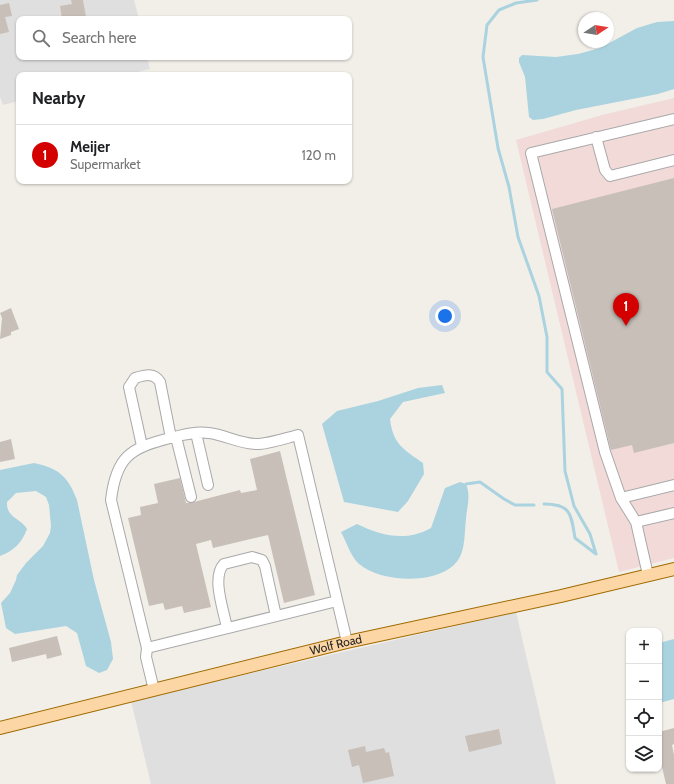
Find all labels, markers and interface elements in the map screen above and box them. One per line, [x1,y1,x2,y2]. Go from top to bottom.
north arrow [578,12,614,48]
search box [16,16,352,60]
icon: search [30,27,52,49]
text: Search here [62,29,137,47]
text: Nearby [32,88,85,108]
text: Meijer [70,138,110,156]
text: 1 [43,147,47,163]
text: 120 m [302,147,336,163]
text: Supermarket [70,156,141,172]
pin: 1 [613,293,639,326]
your location [435,306,455,326]
map controls [626,628,662,772]
button: + [626,628,662,664]
street label: Wolf Road [308,631,363,658]
button: − [626,664,662,700]
button: locate [626,700,662,736]
button: layers [626,736,662,772]

